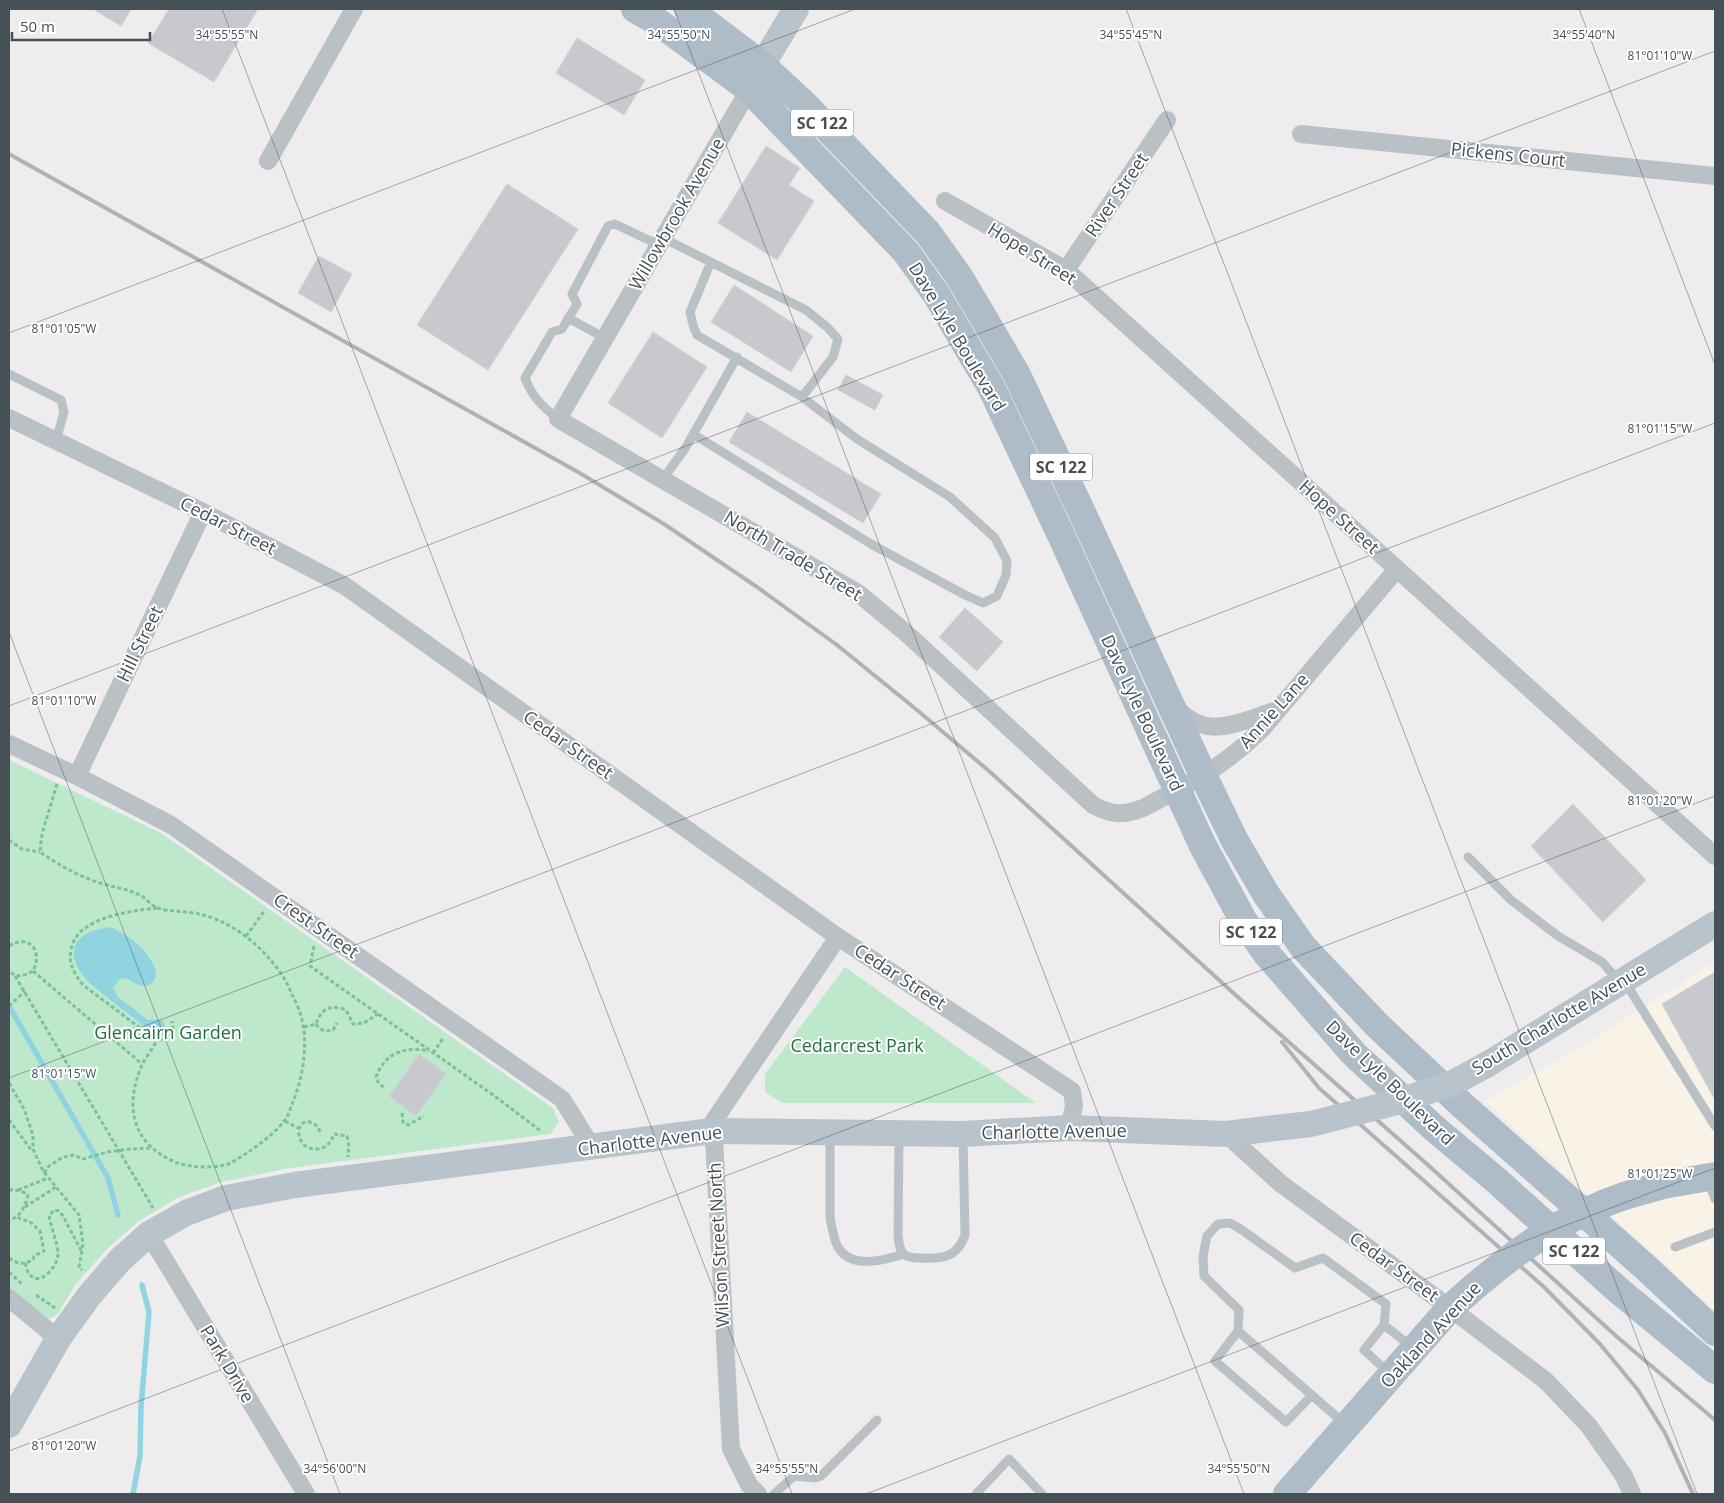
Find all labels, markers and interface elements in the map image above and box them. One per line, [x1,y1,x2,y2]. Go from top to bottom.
scale bar [12,10,150,42]
text: 50 m [20,16,55,36]
text: 34°55'55"N [196,26,258,43]
text: 34°55'50"N [648,26,710,43]
text: 34°55'45"N [1100,26,1162,43]
text: 34°55'40"N [1553,26,1615,43]
text: 81°01'10"W [1628,47,1692,64]
road number: SC 122 [791,110,853,136]
street label: Willowbrook Avenue [623,133,729,294]
street label: Pickens Court [1450,136,1566,172]
street label: River Street [1079,147,1153,241]
street label: Hope Street [984,216,1081,290]
street label: Dave Lyle Boulevard [904,257,1012,416]
text: 81°01'05"W [32,320,96,337]
text: 81°01'15"W [1628,420,1692,437]
road number: SC 122 [1030,454,1092,481]
street label: Hope Street [1294,474,1385,559]
street label: Cedar Street [176,491,281,560]
street label: North Trade Street [720,504,867,606]
street label: Hill Street [110,602,168,686]
street label: Dave Lyle Boulevard [1096,630,1190,795]
street label: Annie Lane [1233,668,1313,753]
text: 81°01'10"W [32,692,96,709]
street label: Cedar Street [519,704,618,784]
text: 81°01'20"W [1628,792,1692,809]
street label: Crest Street [269,887,364,963]
road number: SC 122 [1220,919,1282,946]
street label: Cedar Street [850,938,951,1015]
street label: South Charlotte Avenue [1467,957,1650,1080]
street label: Dave Lyle Boulevard [1321,1015,1460,1150]
park label: Glencairn Garden [94,1020,242,1044]
park label: Cedarcrest Park [790,1033,924,1057]
text: 81°01'15"W [32,1065,96,1082]
street label: Charlotte Avenue [981,1118,1127,1144]
street label: Charlotte Avenue [576,1119,723,1161]
street label: Wilson Street North [702,1162,734,1328]
text: 81°01'25"W [1628,1165,1692,1182]
street label: Cedar Street [1345,1226,1444,1307]
road number: SC 122 [1543,1238,1605,1264]
street label: Oakland Avenue [1375,1276,1486,1393]
street label: Park Drive [195,1320,260,1407]
text: 81°01'20"W [32,1437,96,1454]
text: 34°56'00"N [304,1460,366,1477]
text: 34°55'55"N [756,1460,818,1477]
text: 34°55'50"N [1208,1460,1270,1477]

